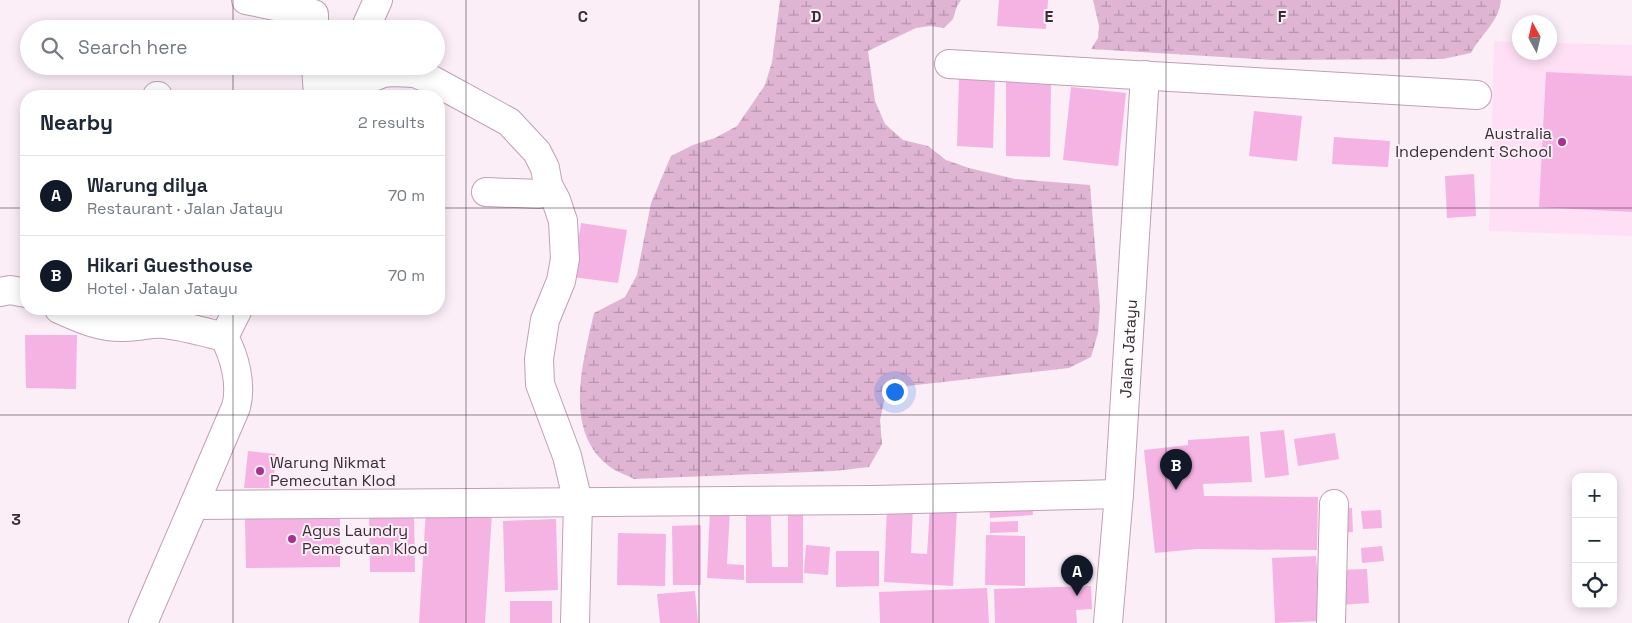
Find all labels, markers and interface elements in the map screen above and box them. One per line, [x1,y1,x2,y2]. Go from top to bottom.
text: C [578,6,588,27]
text: D [811,6,821,27]
text: E [1045,6,1054,27]
text: F [1278,6,1287,27]
north arrow [1512,15,1557,60]
search box [20,20,445,75]
icon: search [38,34,66,62]
text: Search here [78,35,188,60]
text: Nearby [40,109,113,136]
text: 2 results [358,112,425,133]
place label: Australia Independent School [1395,123,1552,162]
marker: Australia Independent School [1556,136,1568,148]
text: Warung dilya [87,173,208,198]
text: A [51,185,61,206]
text: 70 m [388,185,425,206]
text: Restaurant · Jalan Jatayu [87,198,283,219]
text: Hikari Guesthouse [87,253,253,278]
text: B [51,265,61,286]
text: 70 m [388,265,425,286]
text: Hotel · Jalan Jatayu [87,278,238,299]
street label: Jalan Jatayu [1114,299,1142,399]
your location [882,379,908,405]
pin: B [1160,449,1192,490]
place label: Warung Nikmat Pemecutan Klod [270,452,396,491]
marker: Warung Nikmat Pemecutan Klod [254,465,266,477]
map controls [1572,473,1617,608]
button: + [1572,473,1617,518]
text: 3 [11,509,21,530]
button: − [1572,518,1617,563]
place label: Agus Laundry Pemecutan Klod [302,520,428,559]
marker: Agus Laundry Pemecutan Klod [286,533,298,545]
pin: A [1061,555,1093,596]
button: locate [1572,563,1617,608]

